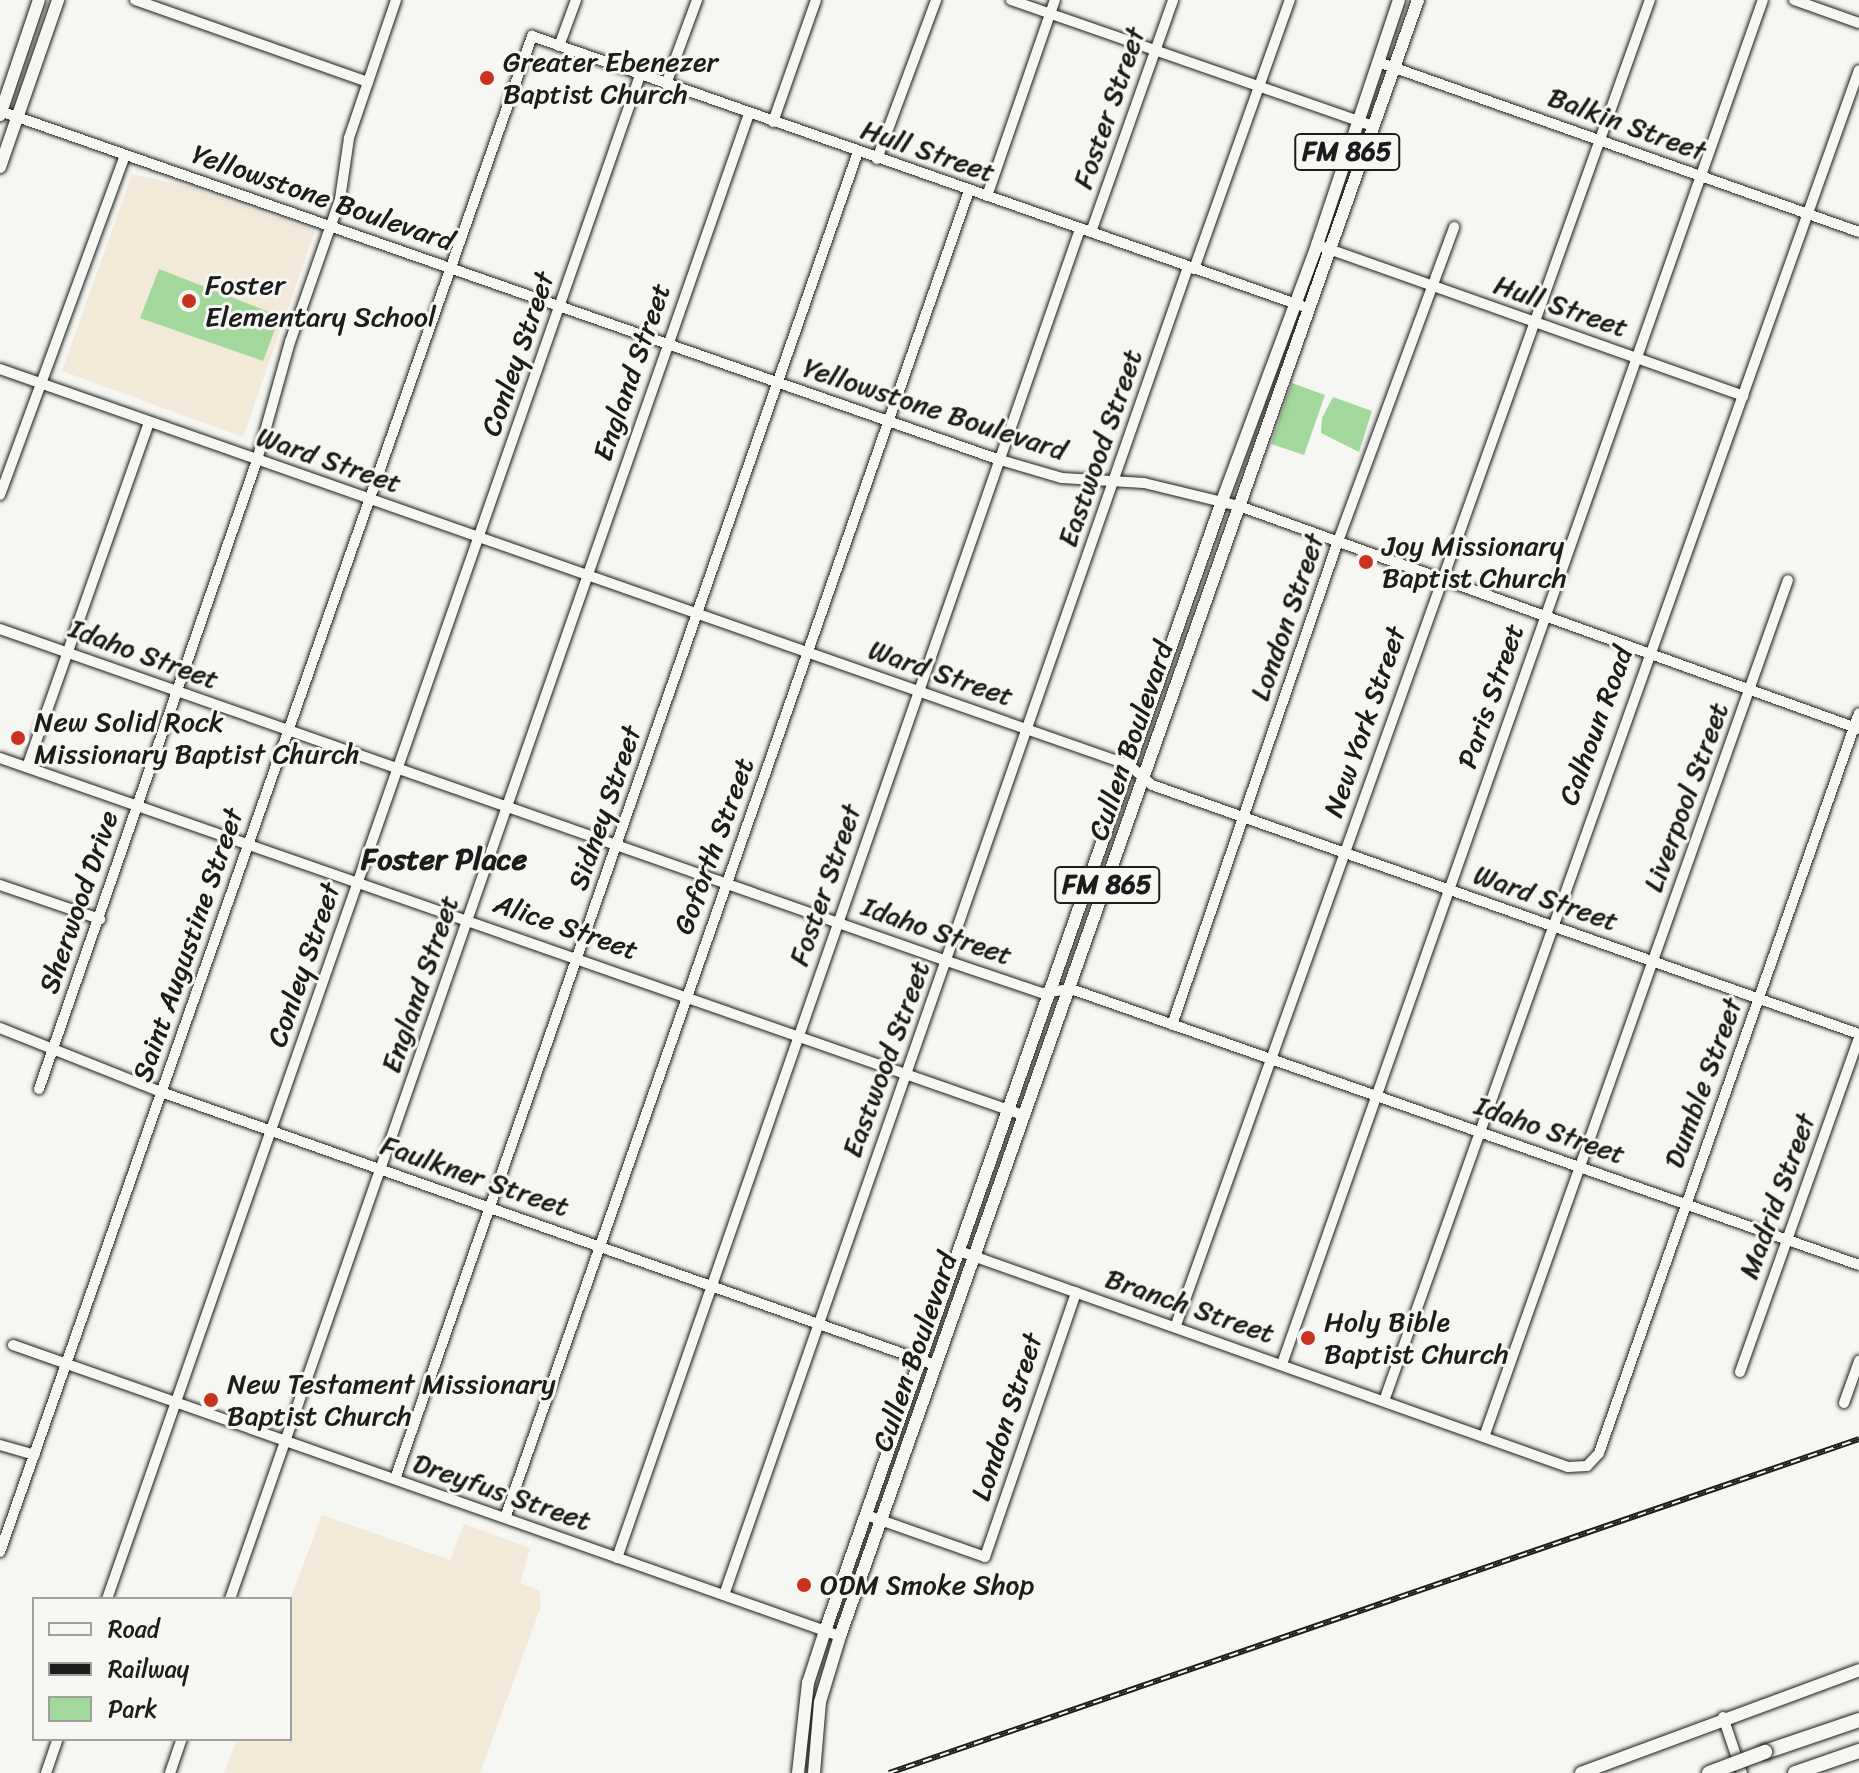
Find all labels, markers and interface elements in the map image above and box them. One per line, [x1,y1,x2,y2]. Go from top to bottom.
street label: Foster Street [1066,23,1152,193]
place label: Greater Ebenezer Baptist Church [503,45,718,111]
marker: Greater Ebenezer Baptist Church [478,69,496,87]
street label: Balkin Street [1543,80,1711,168]
street label: Hull Street [857,112,999,190]
road number: FM 865 [1293,130,1401,174]
street label: Yellowstone Boulevard [188,138,458,258]
street label: Conley Street [474,267,562,441]
street label: Hull Street [1490,267,1632,345]
place label: Foster Elementary School [205,268,436,334]
street label: England Street [586,279,678,465]
marker: Foster Elementary School [180,292,198,310]
street label: Eastwood Street [1051,345,1149,551]
street label: Yellowstone Boulevard [800,351,1070,467]
street label: Ward Street [252,420,406,500]
street label: London Street [1243,529,1331,705]
place label: Joy Missionary Baptist Church [1382,529,1567,595]
marker: Joy Missionary Baptist Church [1357,553,1375,571]
street label: Idaho Street [64,611,224,697]
street label: Paris Street [1450,619,1532,773]
street label: New York Street [1316,621,1414,823]
street label: Ward Street [864,633,1018,713]
street label: Cullen Boulevard [1081,638,1181,844]
street label: Calhoun Road [1552,642,1640,810]
street label: Liverpool Street [1636,698,1736,896]
place label: New Solid Rock Missionary Baptist Church [34,705,359,771]
street label: Sidney Street [561,721,649,895]
marker: New Solid Rock Missionary Baptist Church [9,729,27,747]
street label: Goforth Street [667,754,761,938]
street label: Foster Street [782,800,868,970]
street label: Saint Augustine Street [125,804,251,1086]
street label: Sherwood Drive [32,806,126,998]
district label: Foster Place [361,841,527,877]
street label: Ward Street [1469,858,1623,938]
road number: FM 865 [1053,863,1161,907]
street label: Conley Street [260,878,348,1052]
street label: Alice Street [489,887,643,967]
street label: Idaho Street [857,889,1017,973]
street label: England Street [374,891,466,1077]
street label: Eastwood Street [835,957,937,1161]
street label: Dumble Street [1657,993,1749,1173]
street label: Idaho Street [1470,1088,1630,1172]
street label: Madrid Street [1731,1108,1823,1284]
street label: Faulkner Street [377,1128,573,1224]
street label: Cullen Boulevard [865,1249,965,1455]
street label: Branch Street [1102,1262,1278,1350]
place label: Holy Bible Baptist Church [1324,1305,1509,1371]
street label: London Street [964,1329,1050,1505]
marker: Holy Bible Baptist Church [1299,1329,1317,1347]
place label: New Testament Missionary Baptist Church [227,1367,557,1433]
marker: New Testament Missionary Baptist Church [202,1391,220,1409]
street label: Dreyfus Street [409,1446,595,1538]
place label: ODM Smoke Shop [820,1568,1037,1602]
marker: ODM Smoke Shop [795,1576,813,1594]
legend [32,1597,292,1741]
text: Road [108,1608,159,1650]
text: Railway [108,1648,189,1690]
text: Park [108,1688,157,1730]

